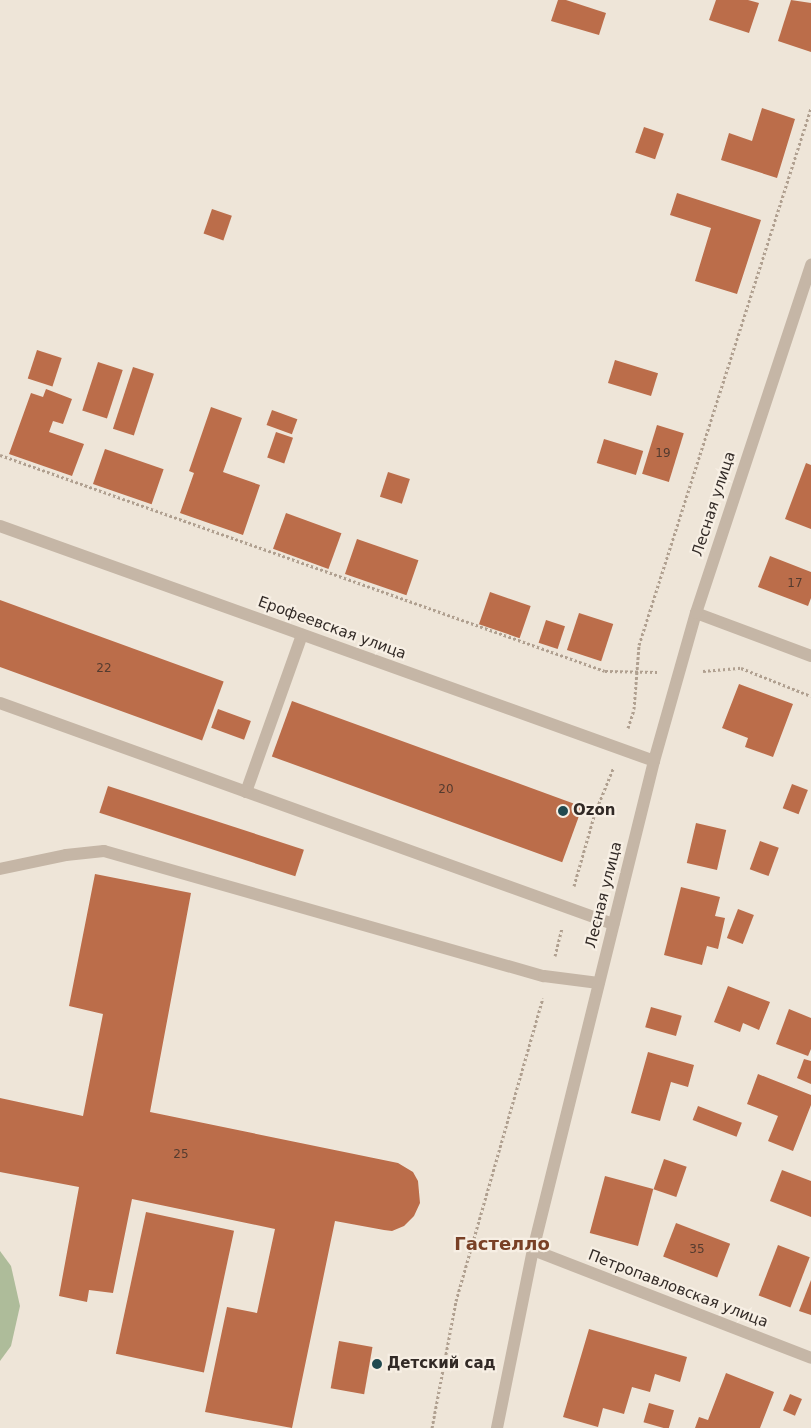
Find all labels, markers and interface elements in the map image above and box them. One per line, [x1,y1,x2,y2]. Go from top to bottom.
house number: 19 [655,447,671,461]
street label: Лесная улица [689,449,739,559]
house number: 17 [787,577,803,591]
street label: Ерофеевская улица [256,593,408,663]
house number: 22 [96,662,112,676]
house number: 20 [438,783,454,797]
place label: Ozon [573,802,615,820]
marker: Ozon [557,805,569,817]
street label: Лесная улица [582,840,626,950]
house number: 25 [173,1148,189,1162]
district label: Гастелло [454,1233,550,1255]
house number: 35 [689,1243,705,1257]
street label: Петропавловская улица [585,1246,771,1332]
place label: Детский сад [387,1355,496,1373]
marker: Детский сад [371,1358,383,1370]

